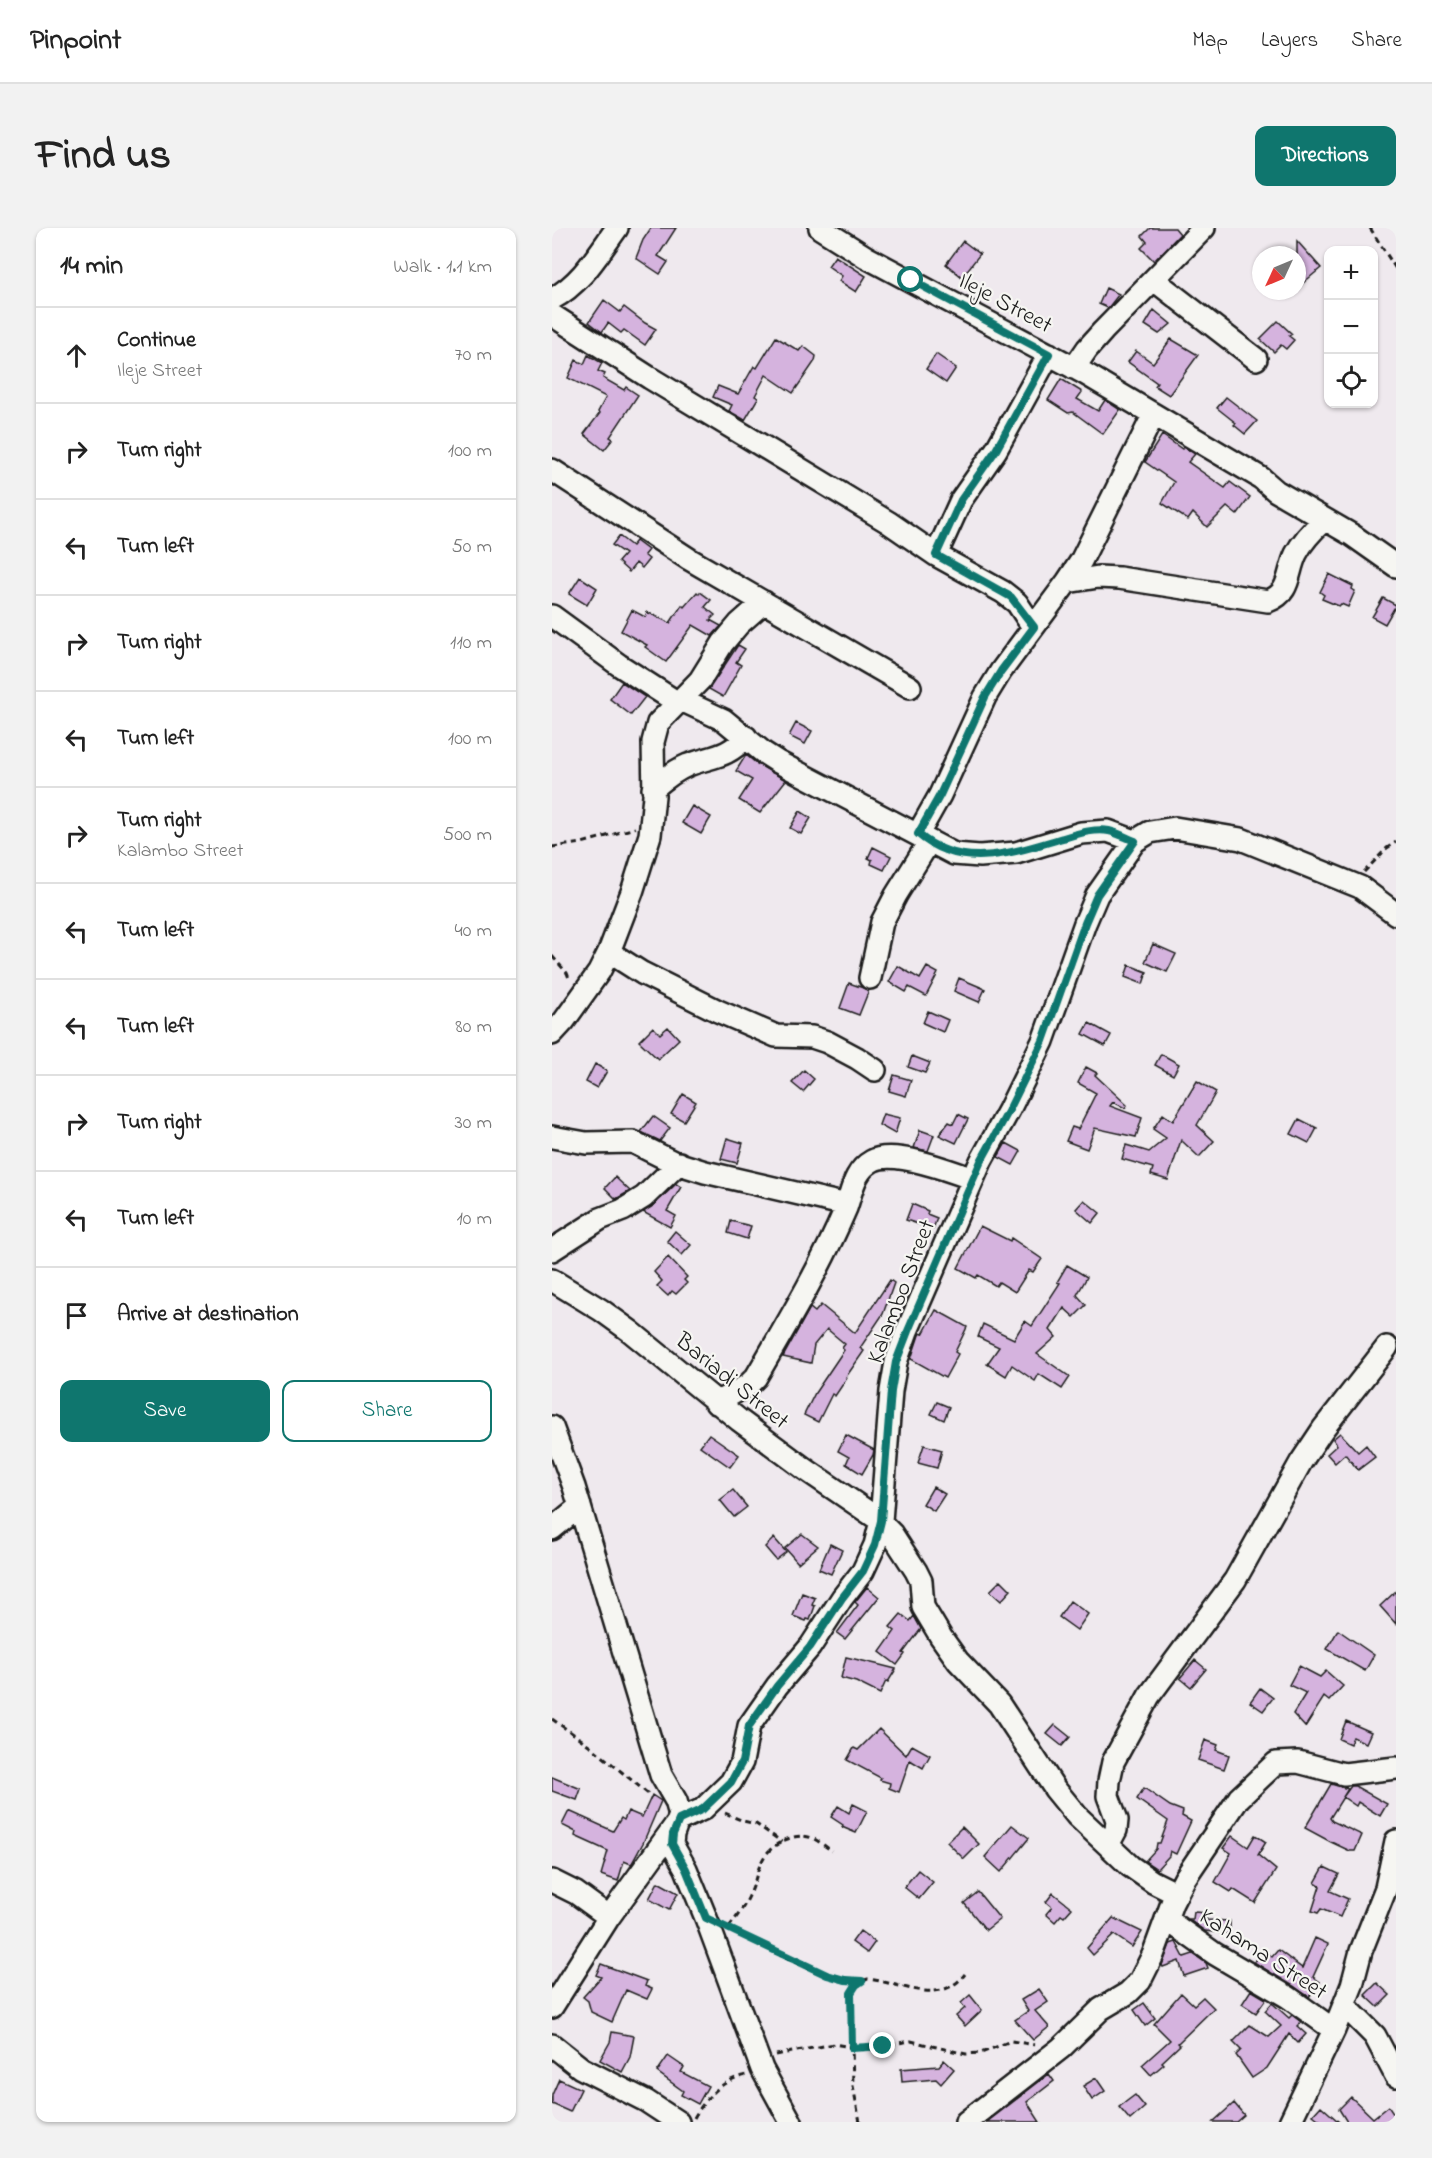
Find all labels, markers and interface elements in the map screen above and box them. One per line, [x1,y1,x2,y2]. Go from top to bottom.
text: Pinpoint [30,21,121,62]
text: Map [1192,26,1228,56]
text: Layers [1261,26,1318,56]
text: Share [1351,26,1402,56]
text: Find us [36,126,171,187]
button: Directions [1255,126,1396,186]
north arrow [1252,246,1306,300]
map controls [1324,246,1378,408]
button: + [1324,246,1378,300]
text: 14 min [60,248,123,286]
text: Walk · 1.1 km [393,253,492,282]
street label: Ileje Street [951,265,1058,344]
route start [897,266,923,292]
button: − [1324,300,1378,354]
text: Continue [117,325,196,357]
icon: ahead [60,339,93,372]
text: 70 m [455,341,492,370]
button: locate [1324,354,1378,408]
text: Ileje Street [117,357,202,386]
icon: right [60,435,93,468]
text: Turn right [117,435,202,467]
text: 100 m [448,437,492,466]
icon: left [60,531,93,564]
text: Turn left [117,531,194,563]
text: 50 m [451,533,492,562]
icon: right [60,627,93,660]
text: Turn right [117,627,202,659]
text: 110 m [450,629,492,658]
icon: left [60,723,93,756]
text: Turn left [117,723,194,755]
text: 100 m [448,725,492,754]
text: Turn right [117,805,202,837]
icon: right [60,819,93,852]
text: 500 m [443,821,492,850]
text: Kalambo Street [117,837,244,866]
icon: left [60,915,93,948]
text: Turn left [117,915,194,947]
text: 40 m [455,917,492,946]
icon: left [60,1011,93,1044]
text: Turn left [117,1011,194,1043]
text: 80 m [455,1013,492,1042]
icon: right [60,1107,93,1140]
text: Turn right [117,1107,202,1139]
text: 30 m [455,1109,492,1138]
icon: left [60,1203,93,1236]
text: Turn left [117,1203,194,1235]
text: 10 m [456,1205,492,1234]
street label: Kalambo Street [859,1215,946,1369]
icon: arrive [60,1299,93,1332]
text: Arrive at destination [117,1299,299,1331]
street label: Bariadi Street [666,1324,796,1439]
button: Save [60,1380,270,1442]
button: Share [282,1380,492,1442]
street label: Kahama Street [1191,1900,1334,2010]
route end [869,2032,895,2058]

